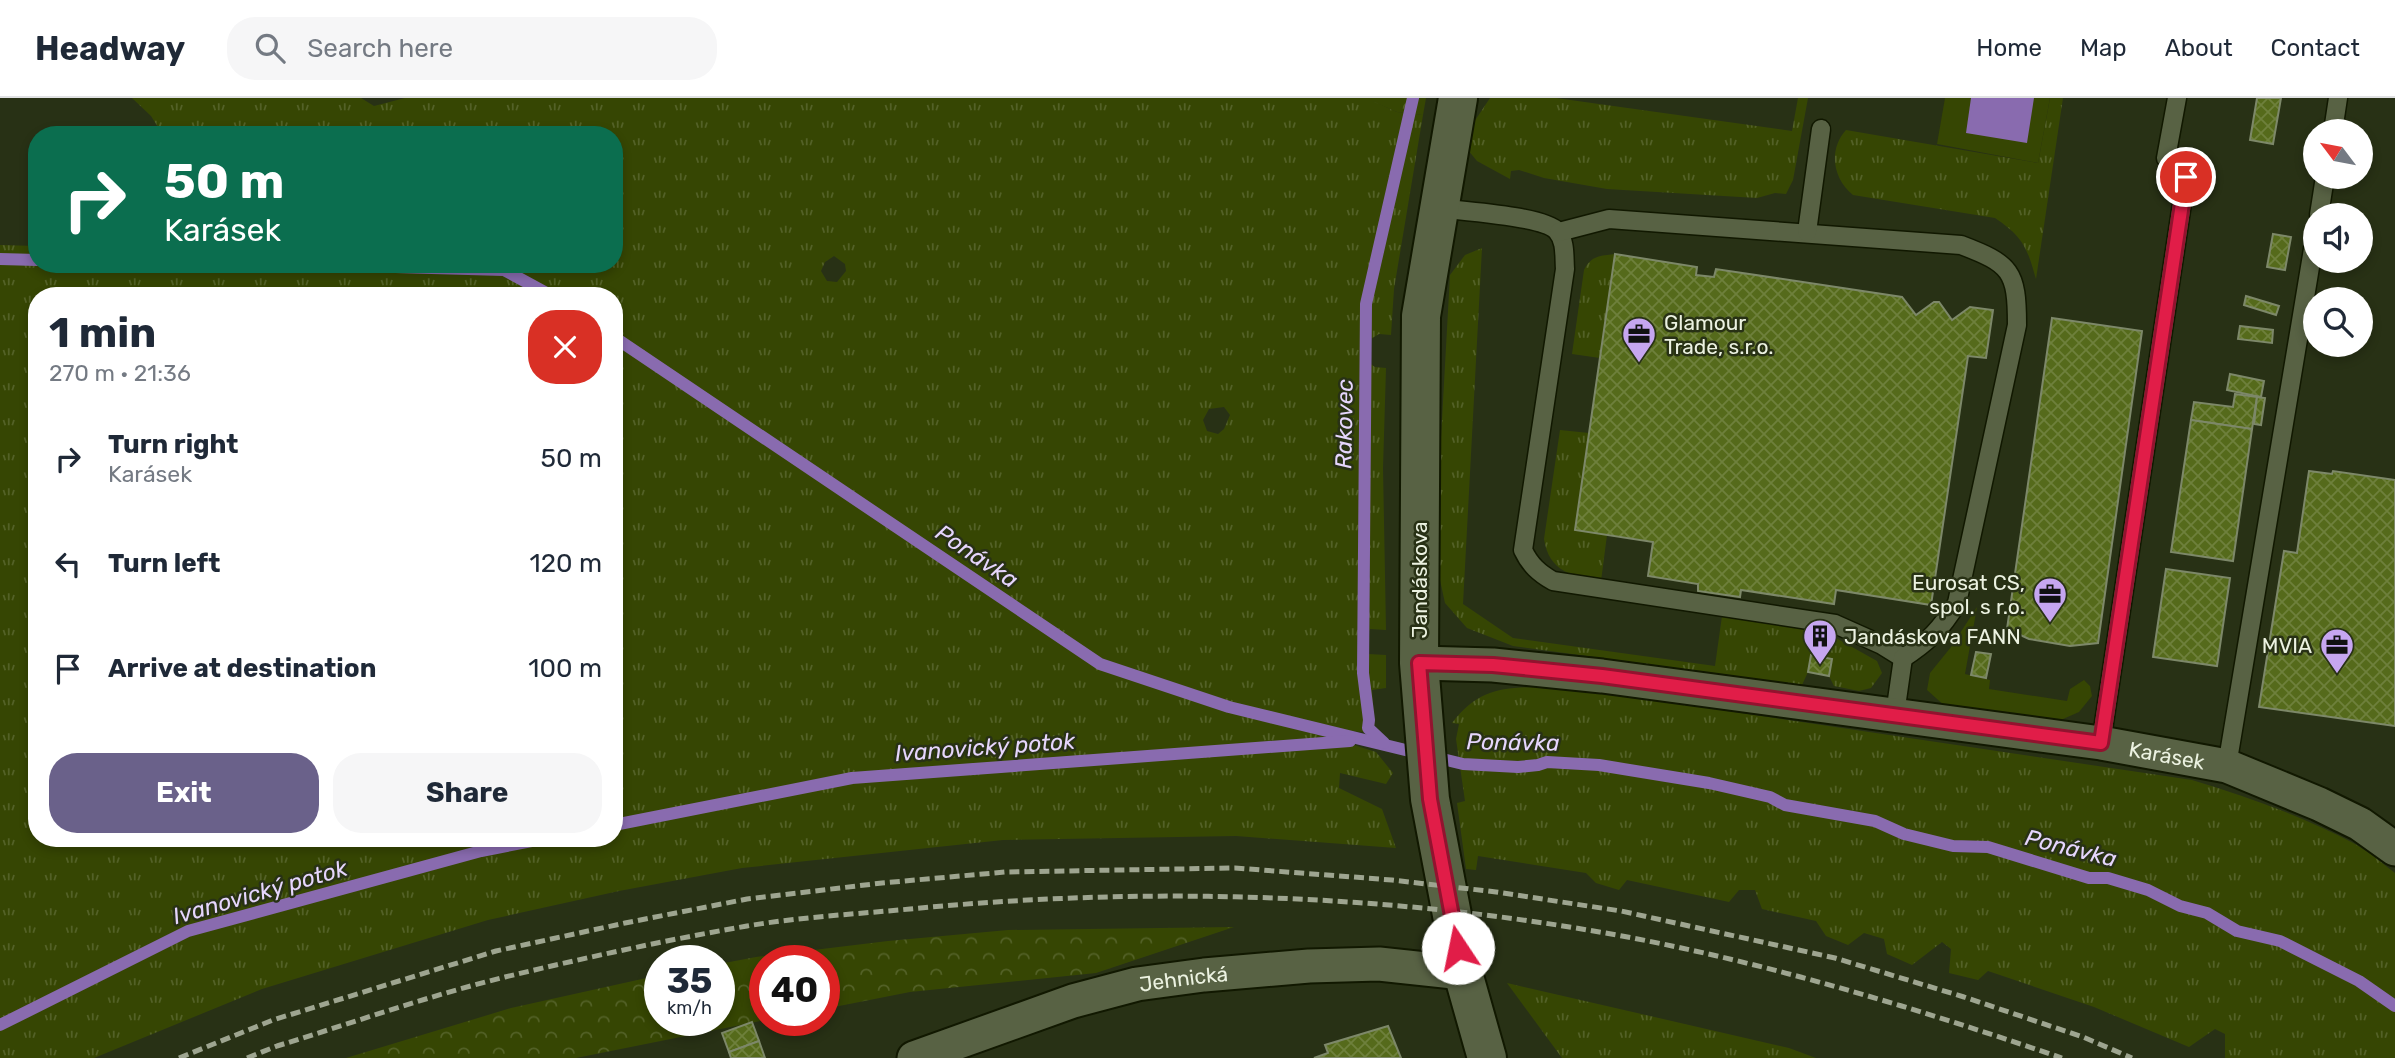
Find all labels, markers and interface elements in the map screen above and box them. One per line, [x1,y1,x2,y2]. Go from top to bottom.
search box [227,17,717,80]
text: Headway [35,29,185,68]
icon: search [251,29,289,67]
text: Search here [307,33,453,64]
text: Home [1976,34,2042,62]
text: Map [2080,34,2127,62]
text: About [2165,34,2233,62]
text: Contact [2271,34,2360,62]
north arrow [2303,119,2373,189]
map controls [2303,119,2373,357]
pin [2156,147,2216,207]
text: 50 m [164,152,284,210]
icon: right [49,154,140,245]
icon: arrive [2167,158,2205,196]
button: sound [2303,203,2373,273]
text: Karásek [164,211,281,249]
button: search [2303,287,2373,357]
text: 1 min [49,308,156,358]
button: close [528,310,602,384]
place label: Glamour Trade, s.r.o. [1664,310,1774,359]
office icon: Glamour Trade, s.r.o. [1620,315,1658,364]
text: 270 m · 21:36 [49,359,191,387]
water label: Rakovec [1329,378,1359,469]
text: Turn right [108,429,238,460]
icon: right [49,440,87,478]
text: 50 m [541,443,602,474]
text: Karásek [108,460,192,488]
water label: Ponávka [930,518,1024,594]
street label: Jandáskova [1407,521,1432,639]
icon: left [49,545,87,583]
text: Turn left [108,548,220,579]
text: 120 m [530,548,602,579]
place label: Eurosat CS, spol. s r.o. [1912,570,2025,619]
office icon: Eurosat CS, spol. s r.o. [2031,575,2069,624]
building icon: Jandáskova FANN [1801,617,1839,666]
place label: Jandáskova FANN [1844,624,2021,649]
office icon: MVIA [2318,626,2356,675]
place label: MVIA [2262,633,2312,658]
icon: arrive [49,650,87,688]
text: Arrive at destination [108,653,376,684]
text: 100 m [528,653,602,684]
water label: Ivanovický potok [894,727,1077,767]
water label: Ponávka [1466,727,1560,757]
street label: Karásek [2127,736,2207,774]
button: Exit [49,753,319,833]
button: Share [333,753,602,833]
water label: Ponávka [2022,823,2120,873]
water label: Ivanovický potok [169,853,352,930]
position arrow [1421,911,1495,985]
speed limit sign: 40 [749,945,840,1036]
text: 35 [667,960,712,1002]
street label: Jehnická [1137,960,1229,996]
text: km/h [667,997,712,1019]

